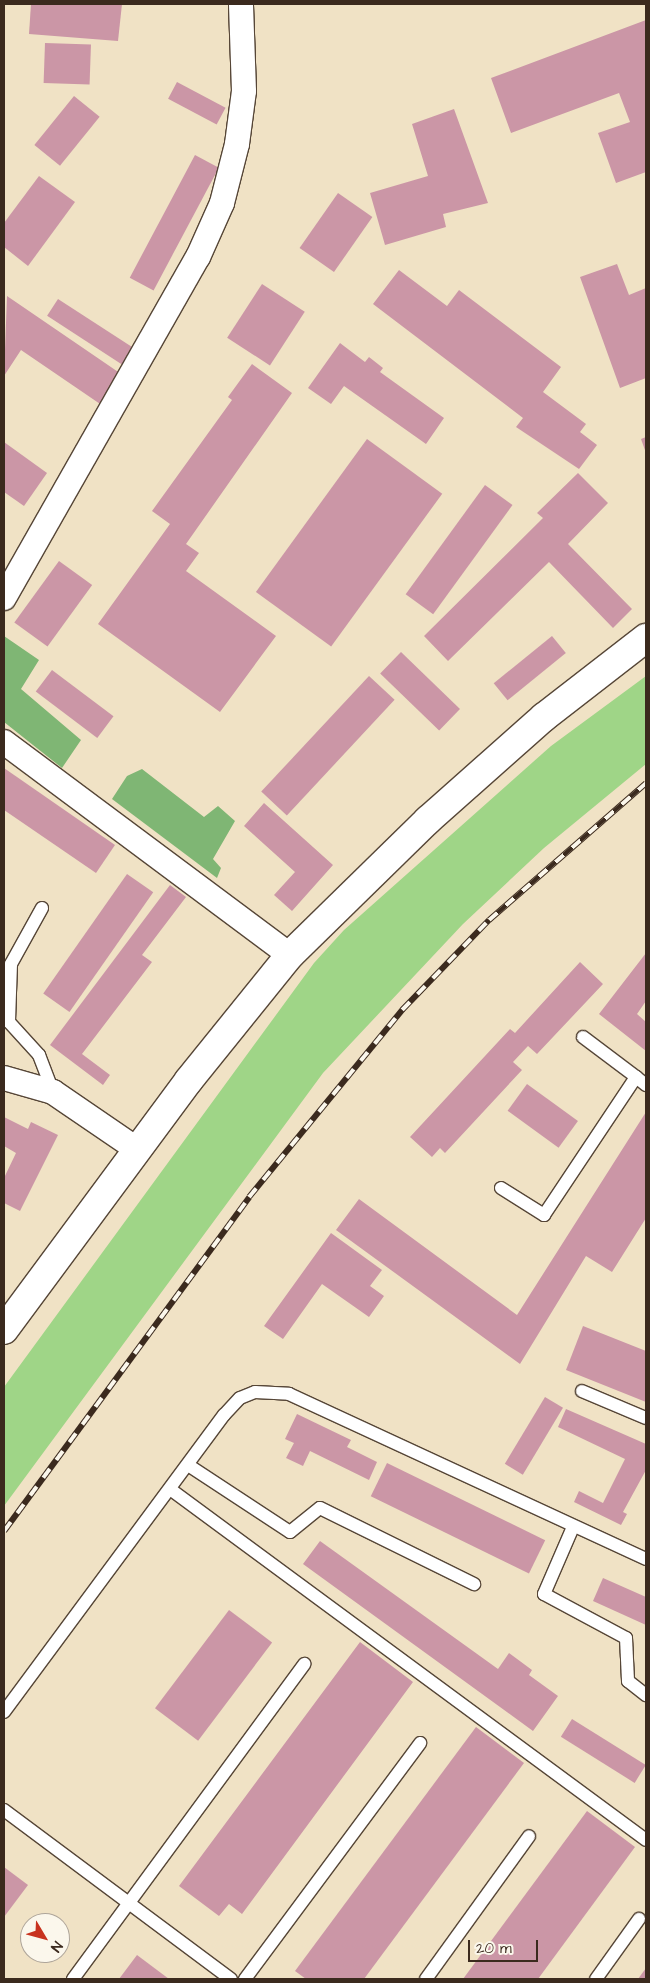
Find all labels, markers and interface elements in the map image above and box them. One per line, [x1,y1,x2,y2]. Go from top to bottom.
north arrow [20,1913,70,1963]
scale bar [470,1930,540,1962]
text: N [46,1937,67,1956]
text: 20 m [476,1938,512,1959]

